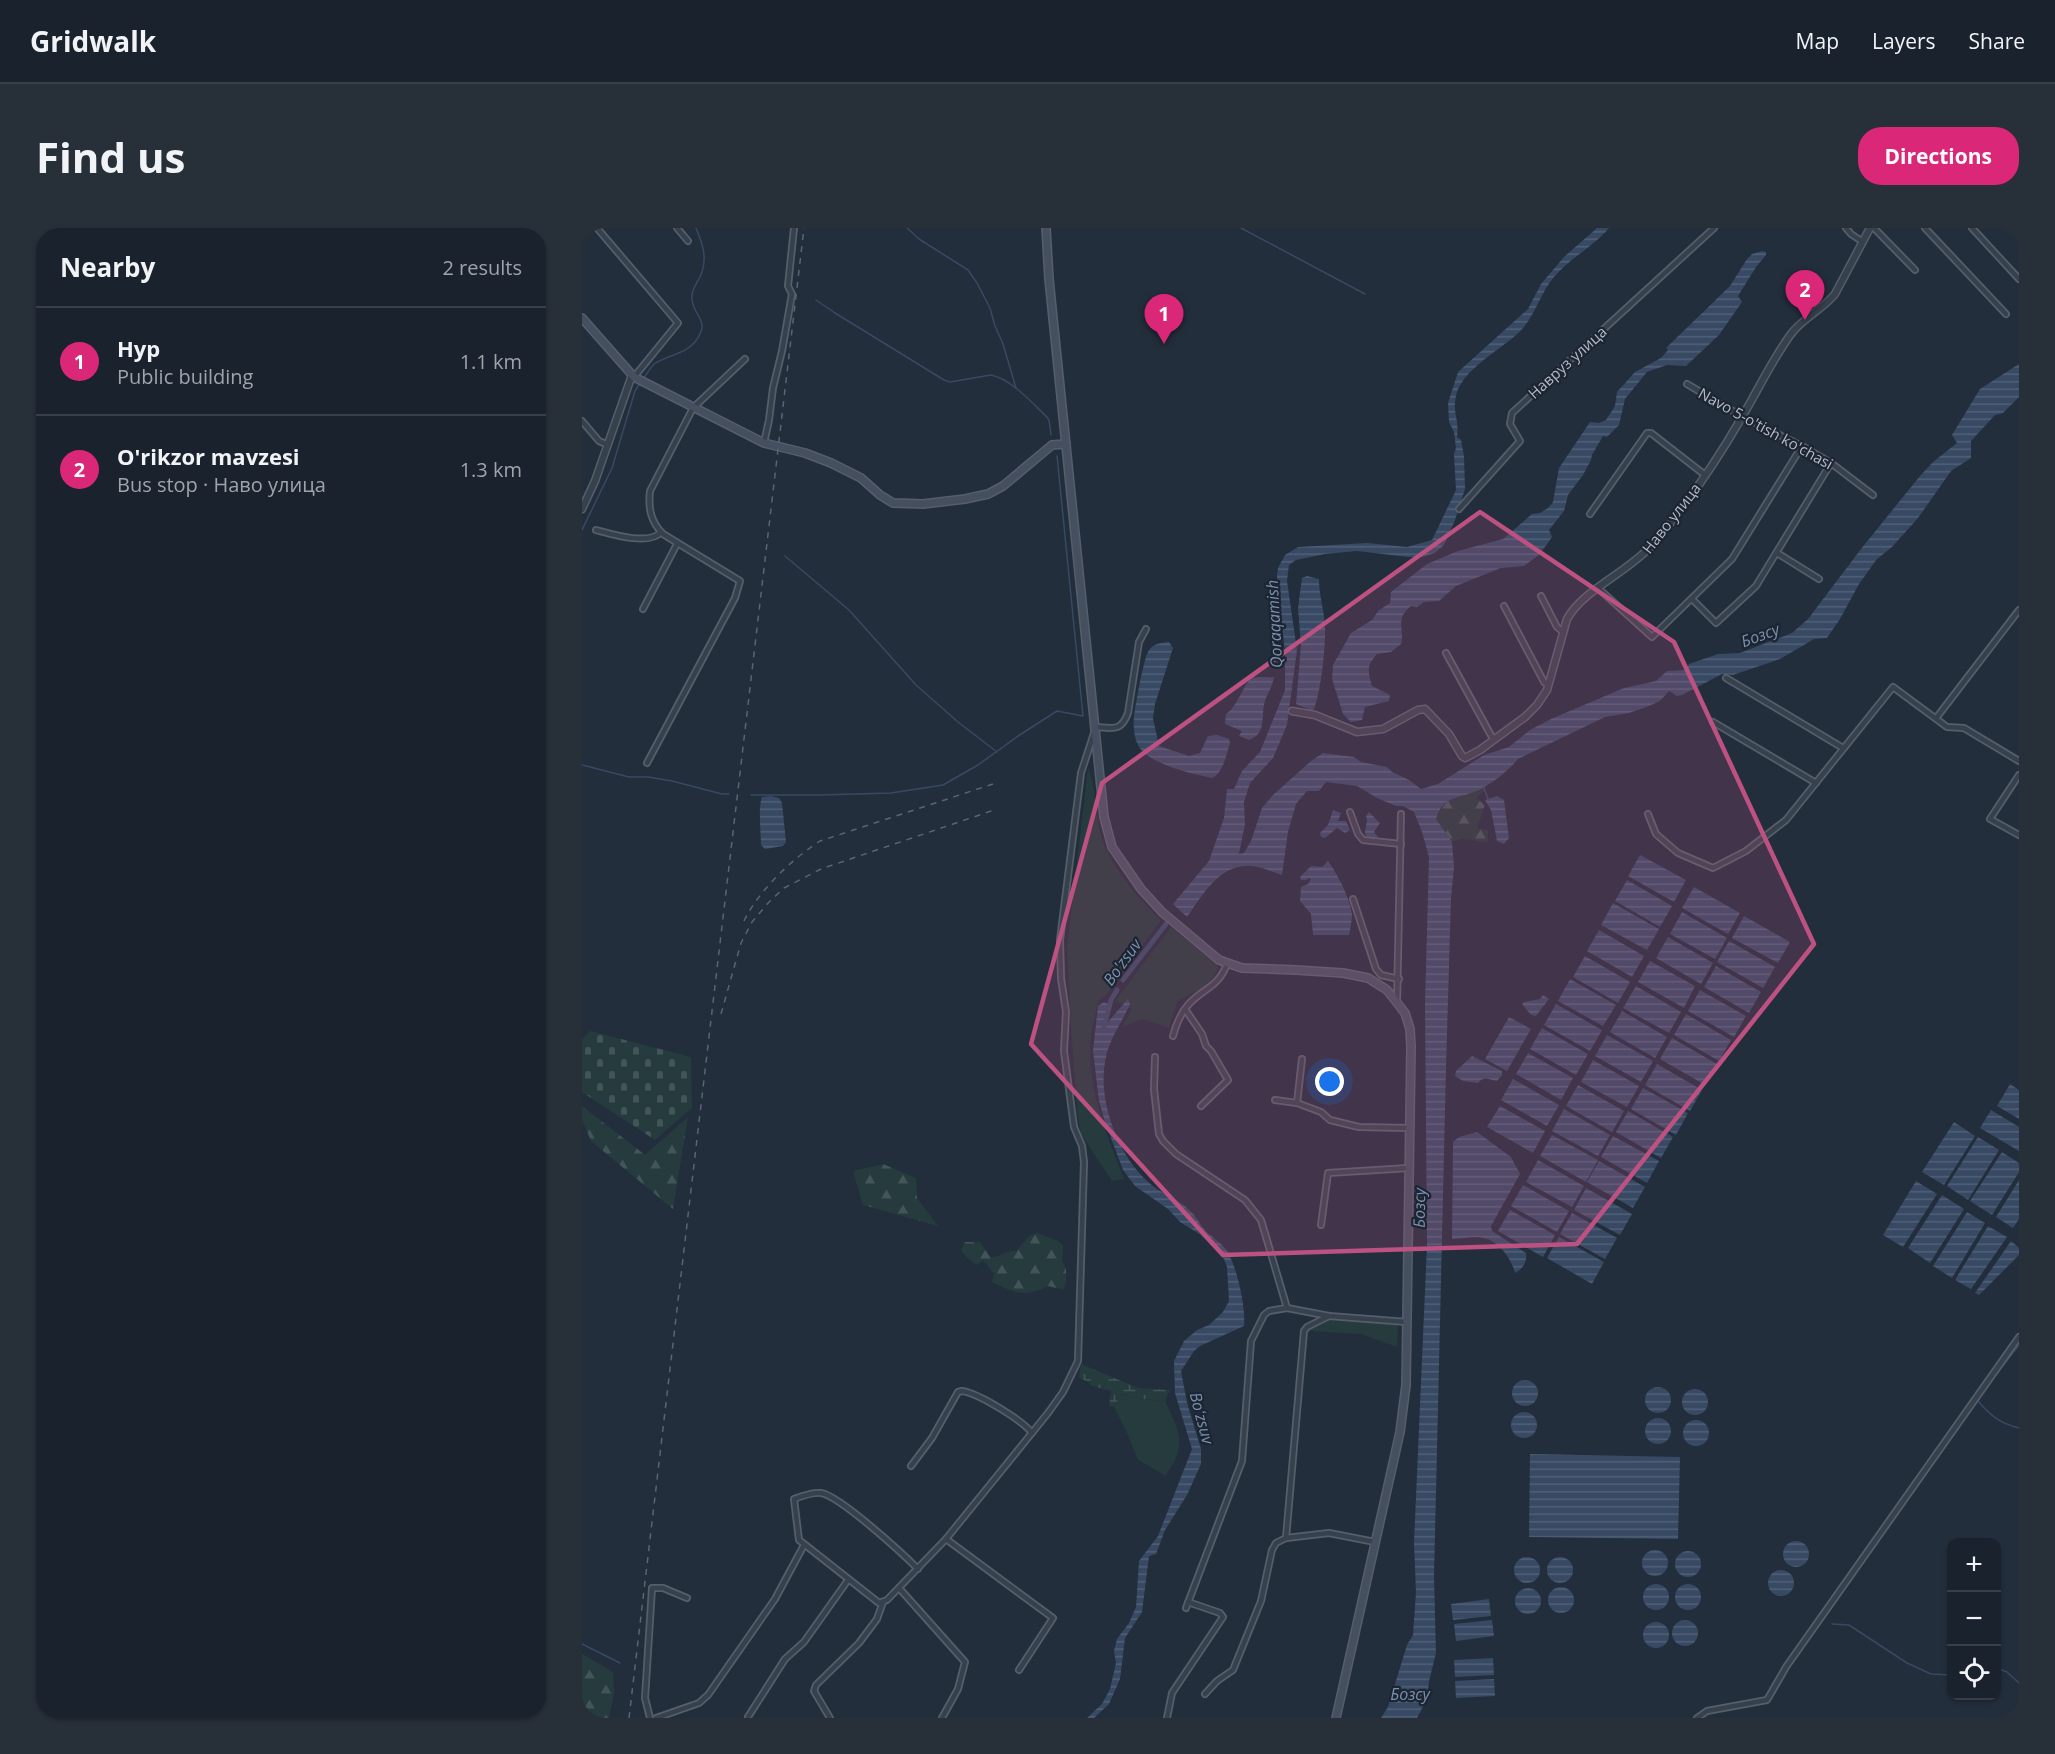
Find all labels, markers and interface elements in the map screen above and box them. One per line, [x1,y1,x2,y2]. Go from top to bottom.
text: Gridwalk [30,22,156,60]
text: Map [1796,27,1839,55]
text: Layers [1872,27,1936,55]
text: Share [1969,27,2025,55]
button: Directions [1858,127,2019,185]
text: Find us [36,128,185,185]
text: Nearby [60,249,155,285]
text: 2 results [442,254,522,281]
pin: 2 [1786,270,1824,320]
pin: 1 [1144,294,1184,344]
street label: Навруз улица [1523,321,1611,403]
text: Нур [117,333,160,363]
text: 1 [74,348,85,375]
text: 1.1 km [460,348,522,375]
text: Public building [117,363,253,390]
street label: Navo 5-o'tish ko'chasi [1695,383,1837,473]
text: O'rikzor mavzesi [117,441,300,471]
text: 2 [74,456,85,483]
text: 1.3 km [460,456,522,483]
text: Bus stop · Наво улица [117,471,326,498]
street label: Наво улица [1637,479,1705,557]
water label: Qoraqamish [1261,579,1287,669]
water label: Бозсу [1738,617,1784,652]
water label: Bo'zsuv [1098,933,1147,990]
your location [1315,1067,1344,1096]
water label: Бозсу [1408,1186,1430,1228]
water label: Boʻzsuv [1185,1390,1220,1448]
map controls [1947,1538,2001,1700]
button: + [1947,1538,2001,1592]
button: − [1947,1592,2001,1646]
button: locate [1947,1646,2001,1700]
water label: Бозсу [1390,1683,1432,1705]

